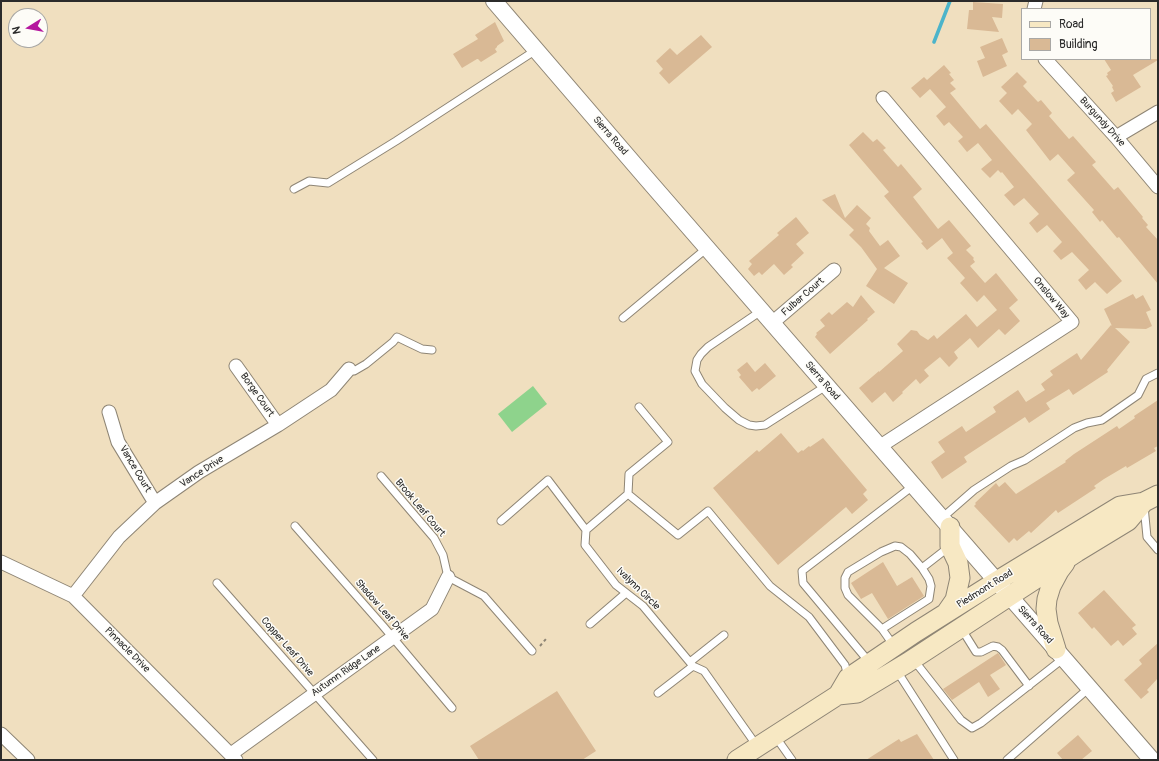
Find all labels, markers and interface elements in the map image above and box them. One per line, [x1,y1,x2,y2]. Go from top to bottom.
north arrow [8,8,48,48]
legend [1021,8,1151,60]
text: Road [1059,17,1084,32]
text: N [10,25,24,35]
text: Building [1059,37,1098,52]
street label: Burgundy Drive [1077,95,1127,149]
street label: Sierra Road [590,114,630,158]
street label: Fulbar Court [779,275,827,319]
street label: Onslow Way [1030,275,1072,321]
street label: Sierra Road [802,359,842,403]
street label: Borge Court [237,371,277,419]
street label: Vance Court [116,443,154,495]
street label: Vance Drive [178,453,226,491]
street label: Brook Leaf Court [392,477,448,539]
street label: Ivalynn Circle [614,565,662,613]
street label: Piedmont Road [955,567,1015,611]
street label: Shadow Leaf Drive [352,577,412,643]
street label: Sierra Road [1015,603,1055,647]
street label: Copper Leaf Drive [258,615,316,679]
street label: Pinnacle Drive [102,625,152,675]
street label: Autumn Ridge Lane [309,643,383,699]

